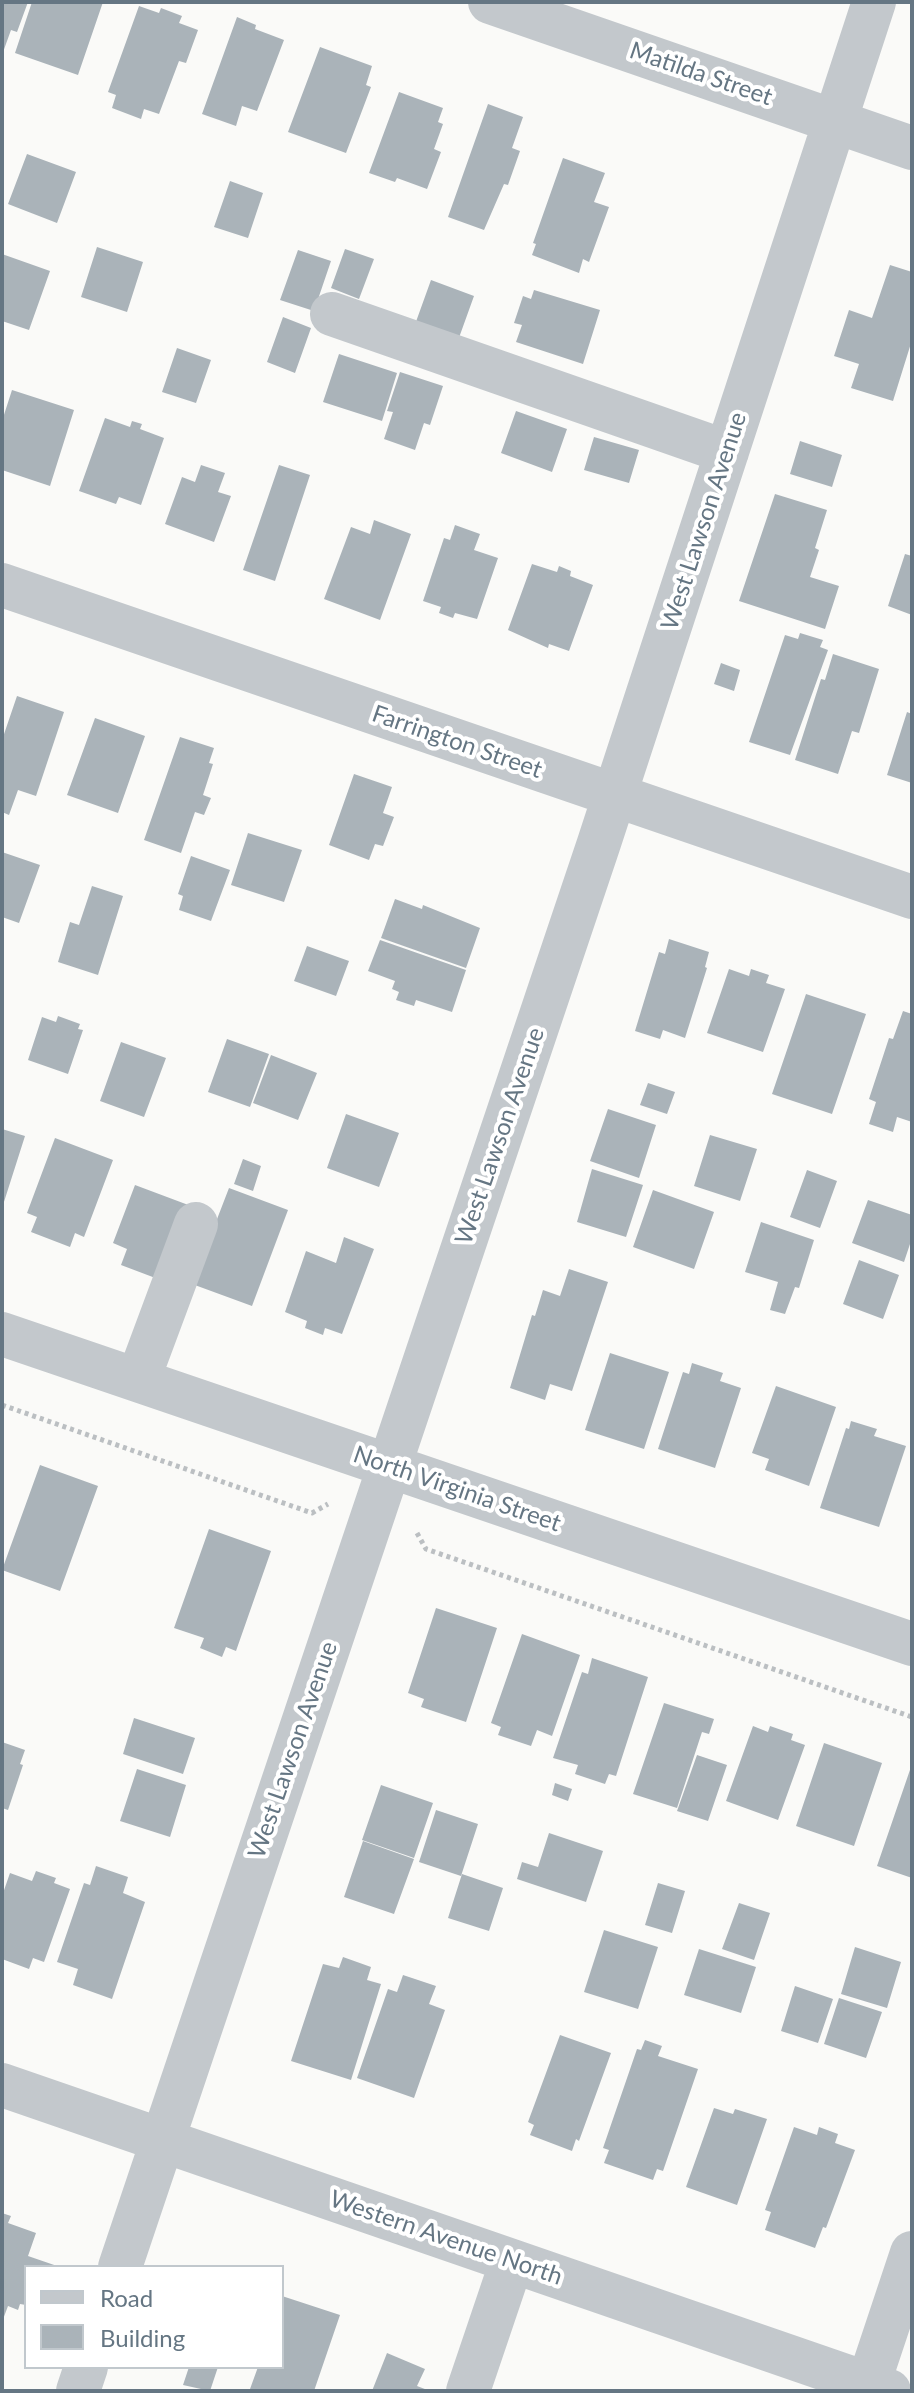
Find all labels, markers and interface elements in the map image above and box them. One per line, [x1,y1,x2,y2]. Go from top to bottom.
street label: Matilda Street [626,36,776,112]
street label: West Lawson Avenue [655,408,753,634]
street label: Farrington Street [368,699,546,785]
street label: West Lawson Avenue [449,1024,551,1248]
street label: North Virginia Street [349,1440,565,1538]
street label: West Lawson Avenue [242,1638,344,1862]
street label: Western Avenue North [326,2185,566,2291]
legend [24,2265,284,2369]
text: Road [100,2283,153,2312]
text: Building [100,2323,185,2352]

